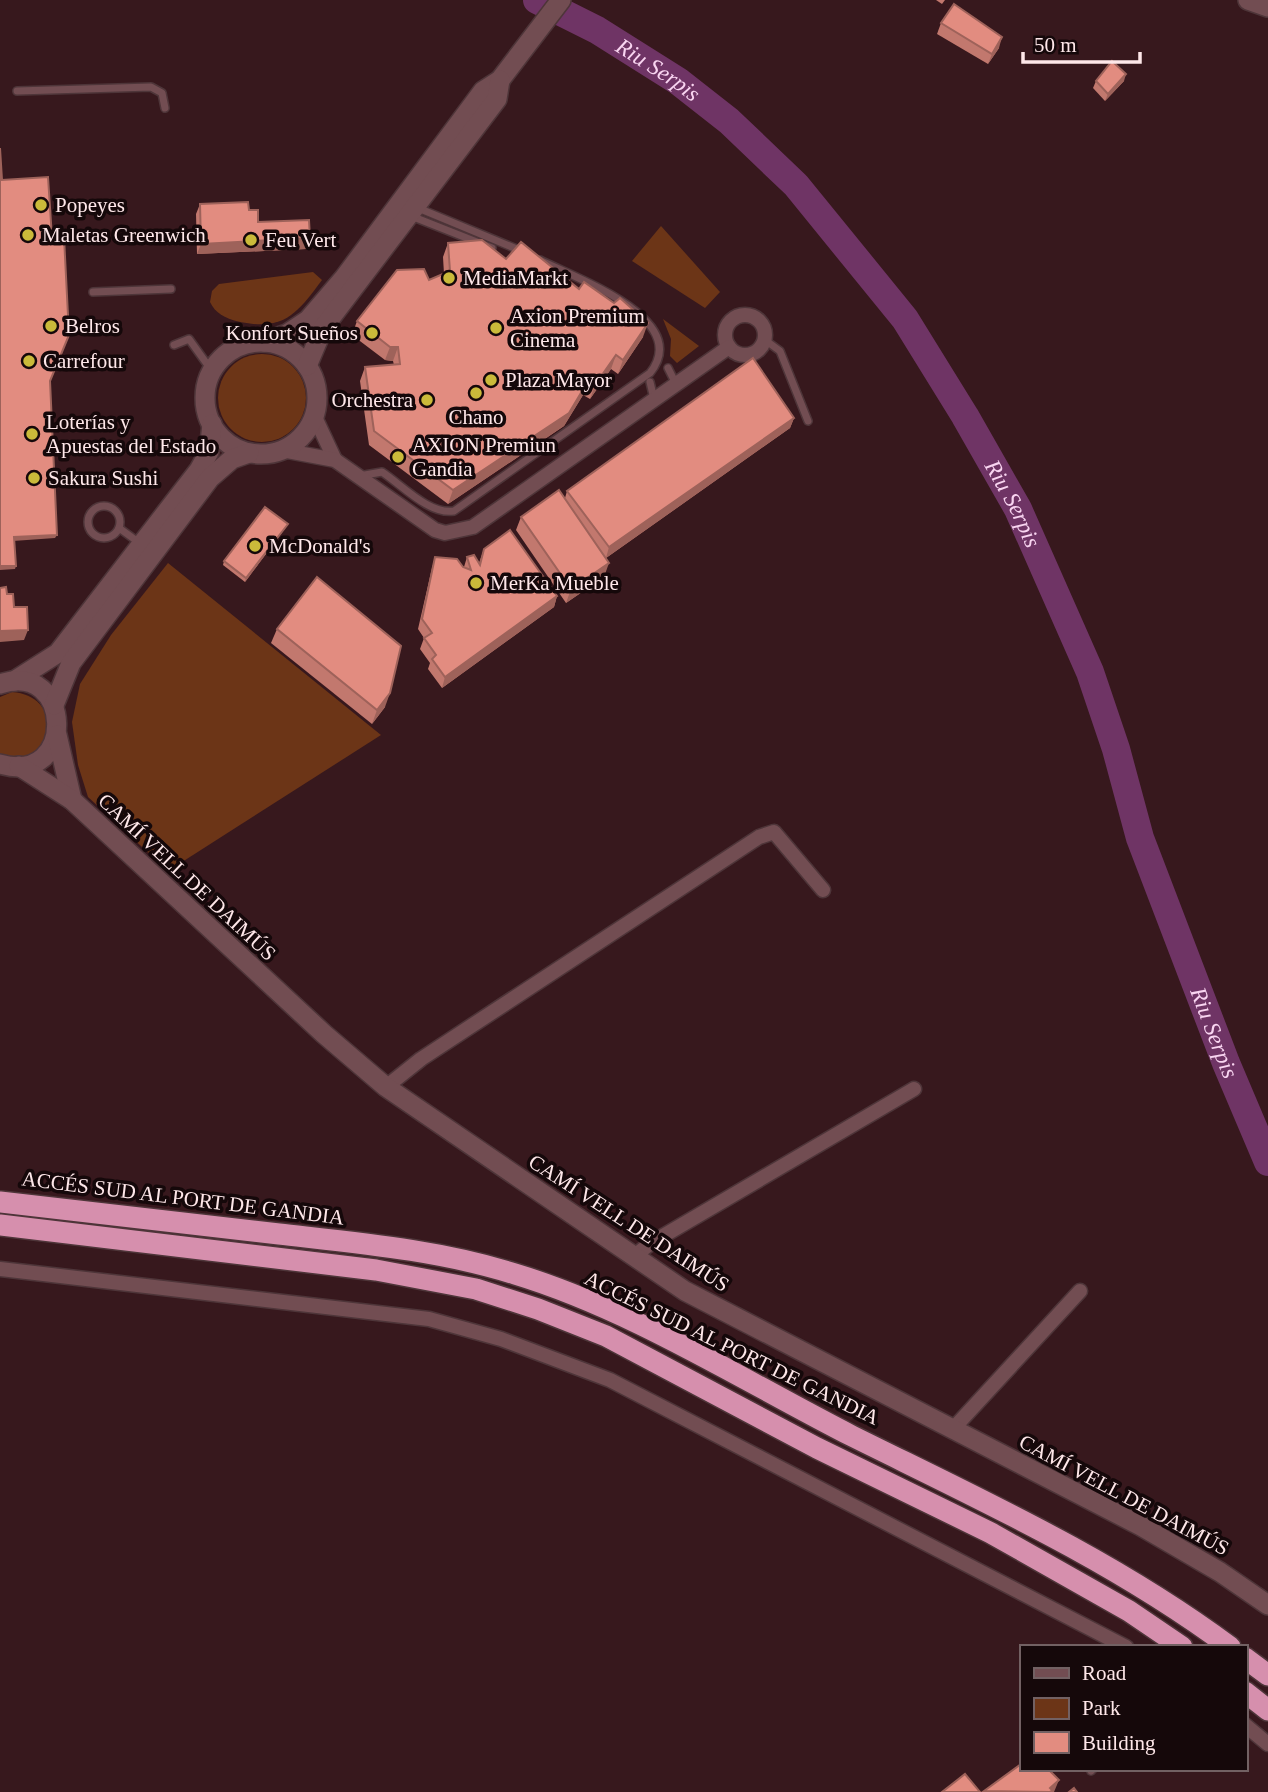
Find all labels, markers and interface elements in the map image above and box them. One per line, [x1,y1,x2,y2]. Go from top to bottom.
scale bar [1023,21,1140,65]
water label: Riu Serpis [611,33,705,107]
text: 50 m [1034,33,1077,57]
place label: Popeyes [55,193,125,217]
marker: Popeyes [33,197,49,213]
place label: Maletas Greenwich [42,223,206,247]
marker: Maletas Greenwich [20,227,36,243]
place label: Feu Vert [265,228,337,252]
marker: Feu Vert [243,232,259,248]
place label: MediaMarkt [463,266,568,290]
marker: MediaMarkt [441,270,457,286]
place label: Axion Premium Cinema [510,304,645,352]
place label: Belros [65,314,120,338]
marker: Belros [43,318,59,334]
marker: Axion Premium Cinema [488,320,504,336]
place label: Konfort Sueños [226,321,358,345]
marker: Konfort Sueños [364,325,380,341]
place label: Carrefour [43,349,125,373]
marker: Carrefour [21,353,37,369]
place label: Plaza Mayor [505,368,612,392]
marker: Plaza Mayor [483,372,499,388]
marker: Chano [468,385,484,401]
place label: Orchestra [331,388,414,412]
marker: Orchestra [419,392,435,408]
place label: Chano [449,405,503,429]
place label: Loterías y Apuestas del Estado [46,410,216,458]
marker: Loterías y Apuestas del Estado [24,426,40,442]
place label: AXION Premiun Gandia [412,433,557,481]
marker: AXION Premiun Gandia [390,449,406,465]
water label: Riu Serpis [979,455,1045,551]
place label: Sakura Sushi [48,466,158,490]
marker: Sakura Sushi [26,470,42,486]
place label: McDonald's [269,534,371,558]
marker: McDonald's [247,538,263,554]
place label: MerKa Mueble [490,571,619,595]
marker: MerKa Mueble [468,575,484,591]
street label: CAMÍ VELL DE DAIMÚS [93,788,281,966]
water label: Riu Serpis [1185,983,1243,1082]
street label: CAMÍ VELL DE DAIMÚS [524,1149,734,1297]
street label: ACCÉS SUD AL PORT DE GANDIA [20,1166,347,1230]
street label: ACCÉS SUD AL PORT DE GANDIA [581,1266,884,1430]
street label: CAMÍ VELL DE DAIMÚS [1015,1429,1233,1561]
legend [1020,1645,1247,1771]
text: Road [1082,1661,1127,1685]
text: Park [1082,1696,1121,1720]
text: Building [1082,1731,1156,1755]

